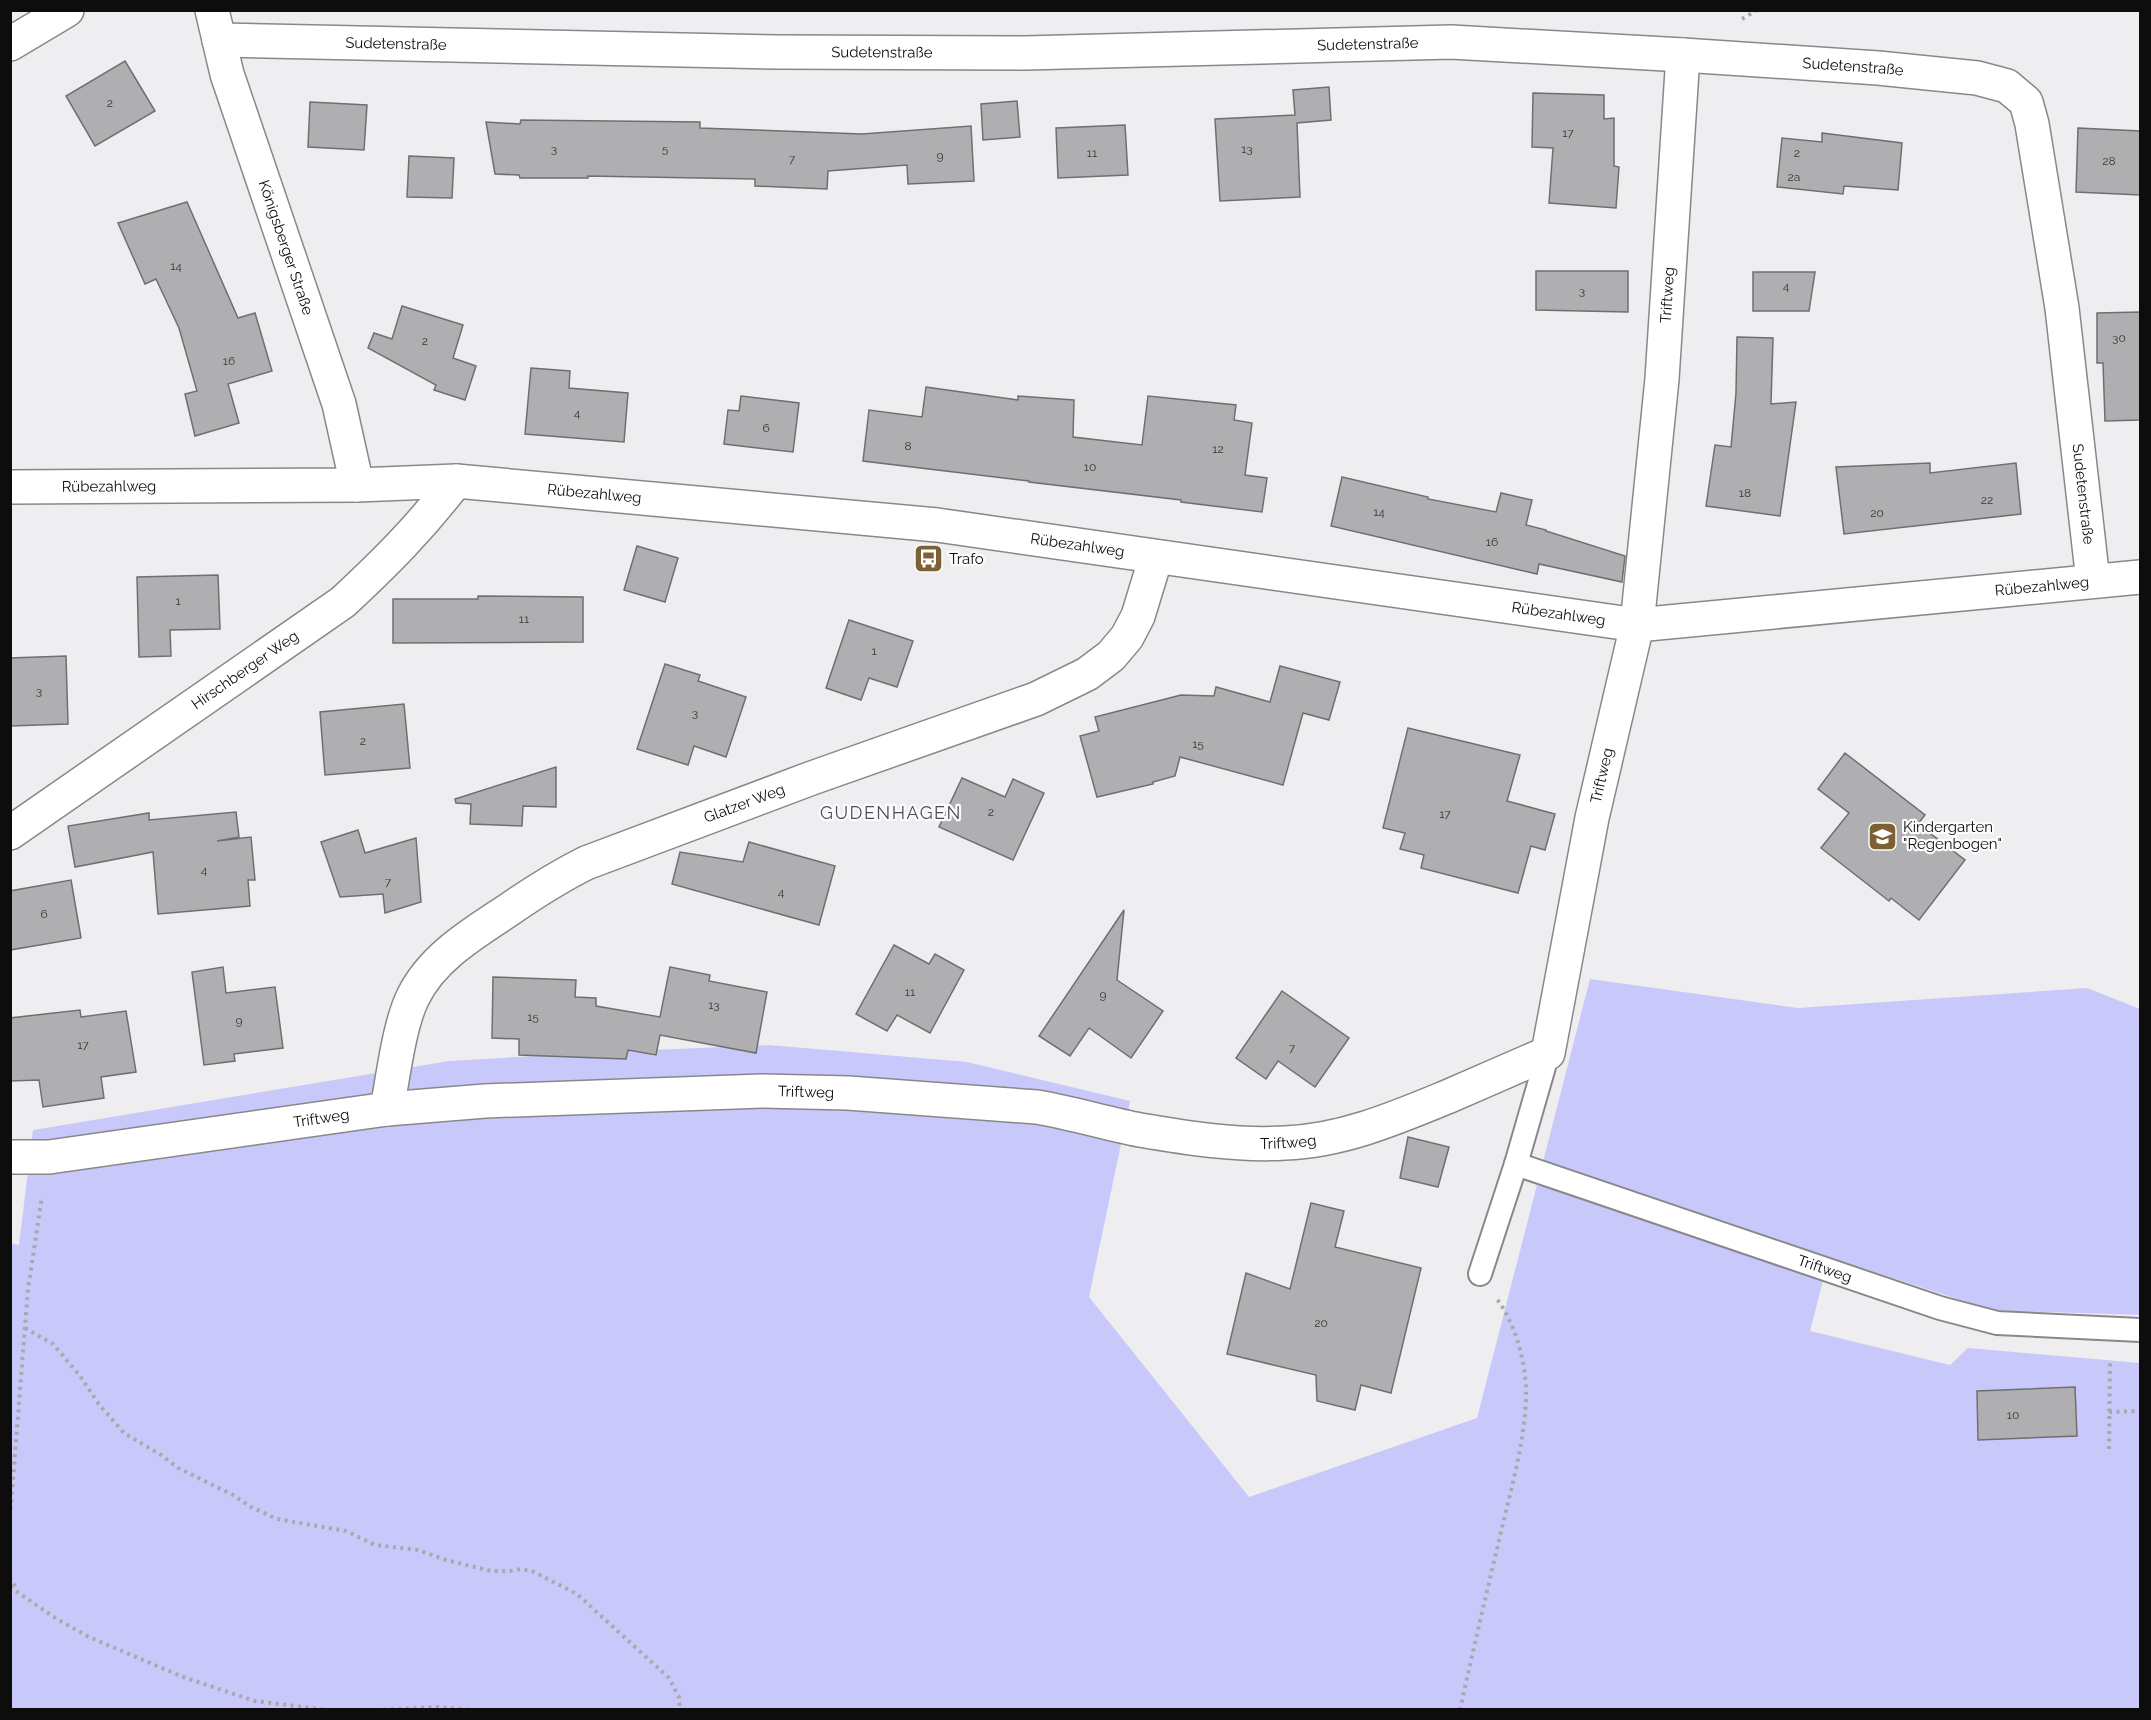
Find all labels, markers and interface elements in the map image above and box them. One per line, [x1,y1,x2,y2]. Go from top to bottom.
street label: Sudetenstraße [345,34,447,54]
street label: Sudetenstraße [1317,34,1419,54]
street label: Sudetenstraße [831,43,933,62]
street label: Sudetenstraße [1802,54,1905,80]
house number: 2 [107,96,113,110]
house number: 17 [1562,126,1574,140]
house number: 3 [551,142,557,156]
house number: 5 [662,142,669,156]
house number: 13 [1241,142,1253,156]
house number: 11 [1087,146,1097,160]
house number: 2 [1794,146,1800,160]
house number: 9 [936,149,944,163]
house number: 7 [789,152,796,166]
house number: 28 [2102,154,2116,168]
house number: 2a [1788,170,1800,184]
street label: Königsberger Straße [255,178,317,317]
house number: 14 [170,259,182,273]
street label: Triftweg [1657,266,1678,324]
house number: 4 [1783,279,1790,293]
house number: 3 [1579,284,1585,298]
house number: 30 [2112,331,2126,345]
house number: 2 [422,334,428,348]
house number: 16 [223,354,235,368]
house number: 4 [574,406,581,420]
house number: 6 [762,421,770,435]
house number: 8 [904,439,912,453]
house number: 12 [1212,442,1224,456]
street label: Sudetenstraße [2068,443,2098,546]
house number: 10 [1084,460,1096,474]
street label: Rübezahlweg [62,477,156,496]
street label: Rübezahlweg [546,480,642,507]
house number: 18 [1739,486,1751,500]
house number: 22 [1981,493,1993,507]
house number: 14 [1373,505,1385,519]
house number: 20 [1870,506,1884,520]
street label: Rübezahlweg [1029,529,1126,561]
house number: 16 [1486,535,1498,549]
bus stop icon: Trafo [912,543,944,575]
place label: Trafo [949,550,984,568]
street label: Rübezahlweg [1994,573,2090,600]
house number: 1 [175,594,181,608]
street label: Rübezahlweg [1510,598,1607,629]
house number: 11 [519,612,529,626]
street label: Hirschberger Weg [188,627,302,713]
house number: 1 [871,644,877,658]
house number: 3 [36,684,42,698]
house number: 3 [692,706,698,720]
house number: 2 [360,734,366,748]
house number: 15 [1192,737,1204,751]
street label: Triftweg [1587,746,1617,805]
street label: Glatzer Weg [701,780,787,827]
district label: GUDENHAGEN [820,802,962,823]
house number: 2 [988,805,994,819]
house number: 17 [1439,807,1451,821]
place label: Kindergarten "Regenbogen" [1903,818,2002,853]
school or university icon: Kindergarten "Regenbogen" [1866,820,1898,852]
house number: 4 [201,863,208,877]
house number: 7 [385,875,392,889]
house number: 4 [778,885,785,899]
house number: 6 [40,907,48,921]
house number: 11 [905,985,915,999]
house number: 9 [1099,988,1107,1002]
house number: 13 [708,998,720,1012]
house number: 15 [527,1010,539,1024]
house number: 9 [235,1014,243,1028]
house number: 17 [77,1038,89,1052]
house number: 7 [1289,1041,1296,1055]
street label: Triftweg [778,1082,834,1102]
street label: Triftweg [292,1105,350,1131]
street label: Triftweg [1260,1131,1317,1153]
street label: Triftweg [1795,1251,1854,1286]
house number: 20 [1314,1316,1328,1330]
house number: 10 [2007,1408,2019,1422]

